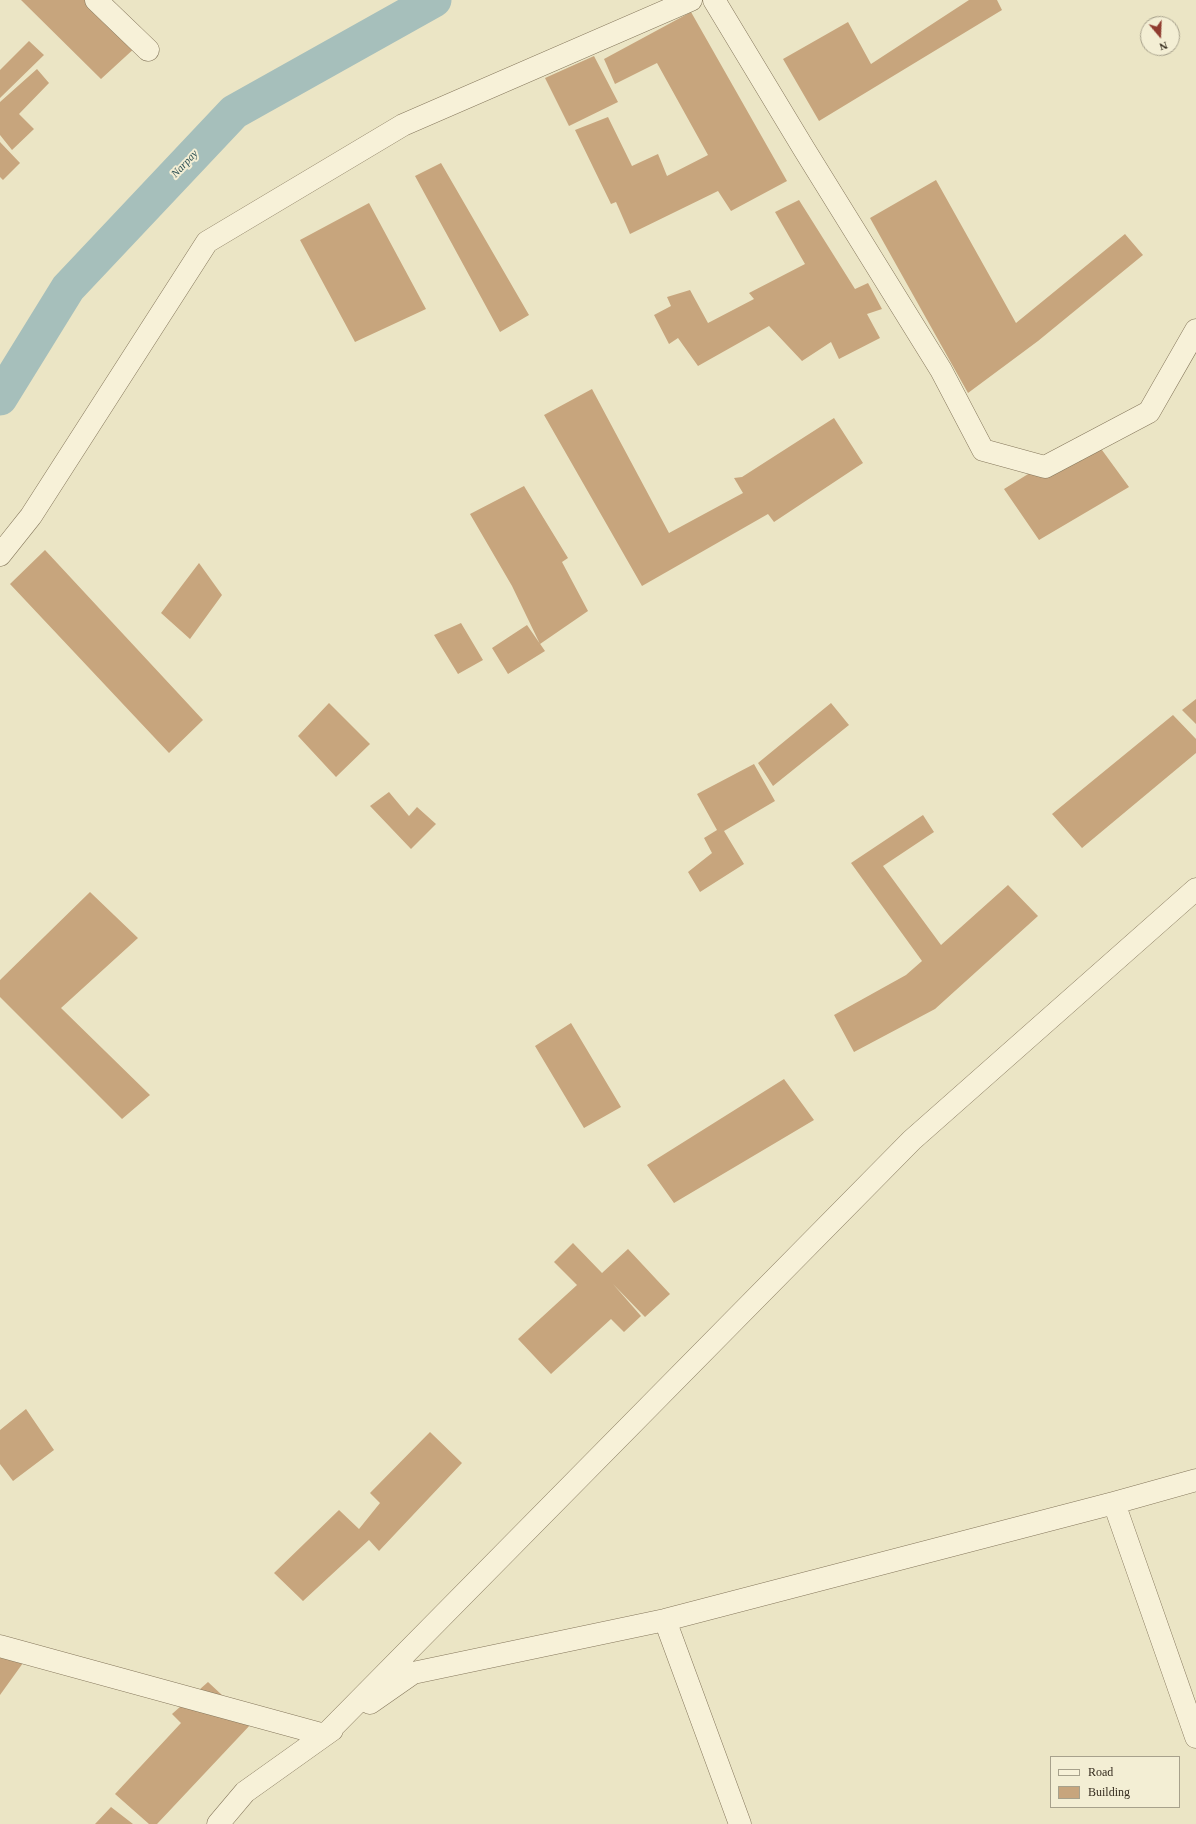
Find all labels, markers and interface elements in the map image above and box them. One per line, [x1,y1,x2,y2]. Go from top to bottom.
north arrow [1140,16,1180,56]
text: N [1158,39,1169,53]
water label: Narpay [169,147,201,181]
legend [1050,1756,1180,1808]
text: Road [1088,1765,1113,1779]
text: Building [1088,1785,1130,1799]

